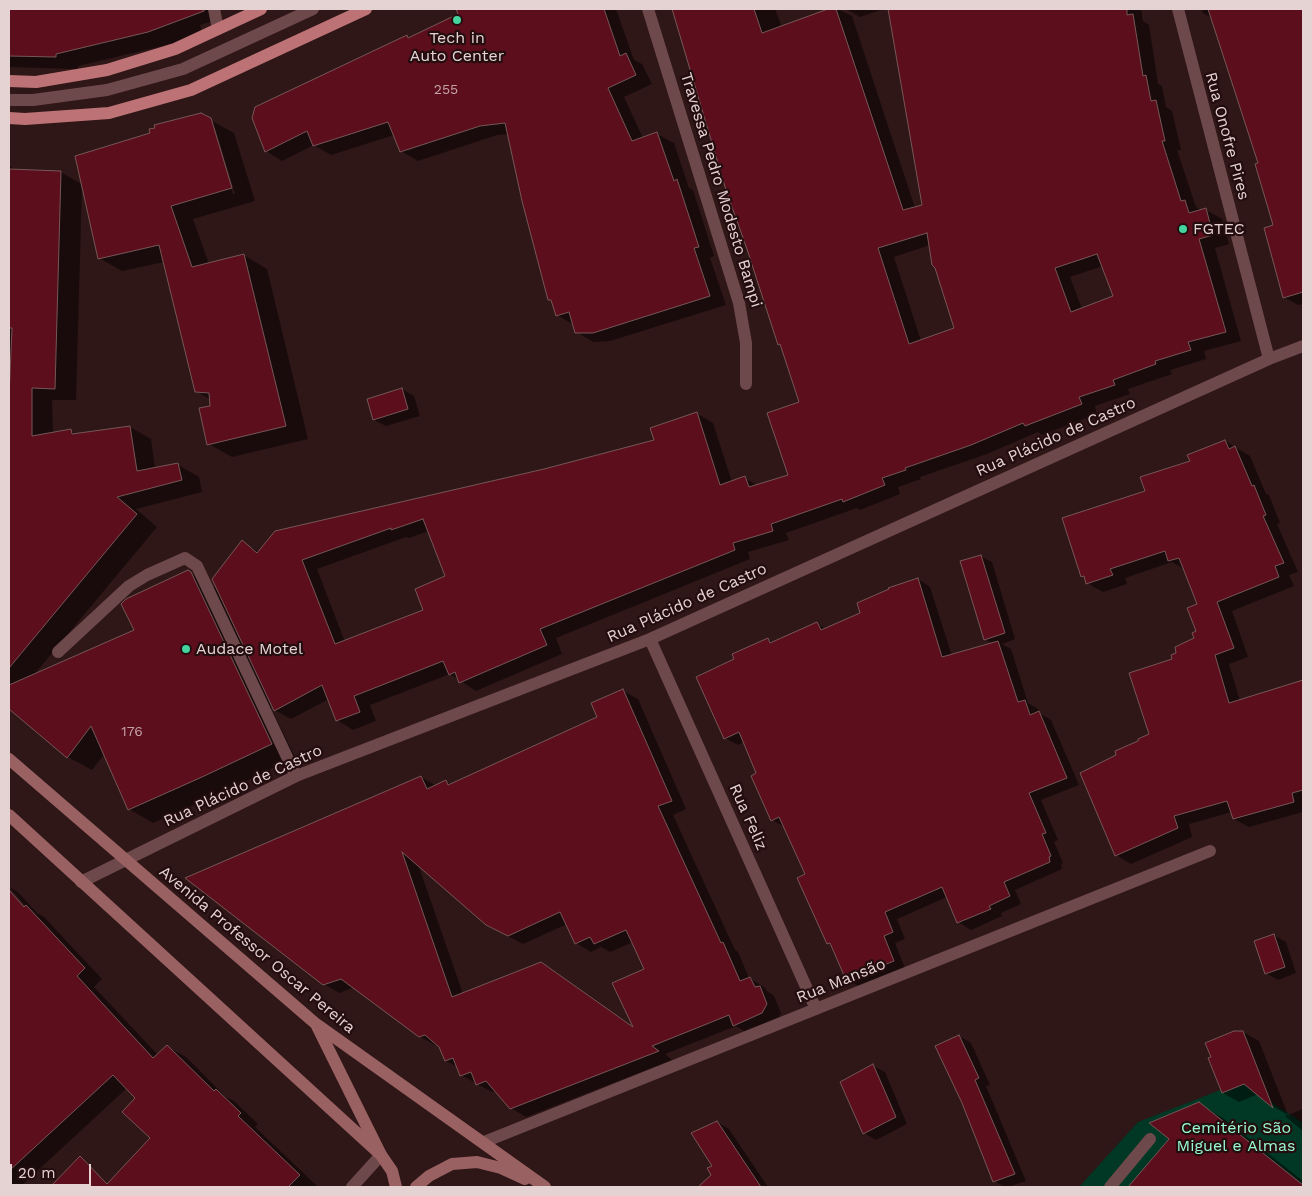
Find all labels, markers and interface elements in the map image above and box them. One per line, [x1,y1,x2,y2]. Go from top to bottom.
marker: Tech in Auto Center [451,14,463,26]
place label: Tech in Auto Center [410,28,504,66]
street label: Travessa Pedro Modesto Bampi [676,70,766,310]
street label: Rua Onofre Pires [1201,70,1253,202]
house number: 255 [434,82,458,98]
place label: FGTEC [1193,219,1245,239]
marker: FGTEC [1177,223,1189,235]
street label: Rua Plácido de Castro [973,393,1139,481]
street label: Rua Plácido de Castro [604,559,770,647]
place label: Audace Motel [196,639,303,659]
marker: Audace Motel [180,643,192,655]
house number: 176 [121,724,143,740]
street label: Rua Plácido de Castro [161,741,325,831]
street label: Rua Feliz [725,781,771,853]
street label: Avenida Professor Oscar Pereira [155,862,359,1038]
street label: Rua Mansão [794,954,888,1008]
park label: Cemitério São Miguel e Almas [1177,1118,1295,1156]
scale bar [12,1154,94,1186]
text: 20 m [18,1164,56,1182]

